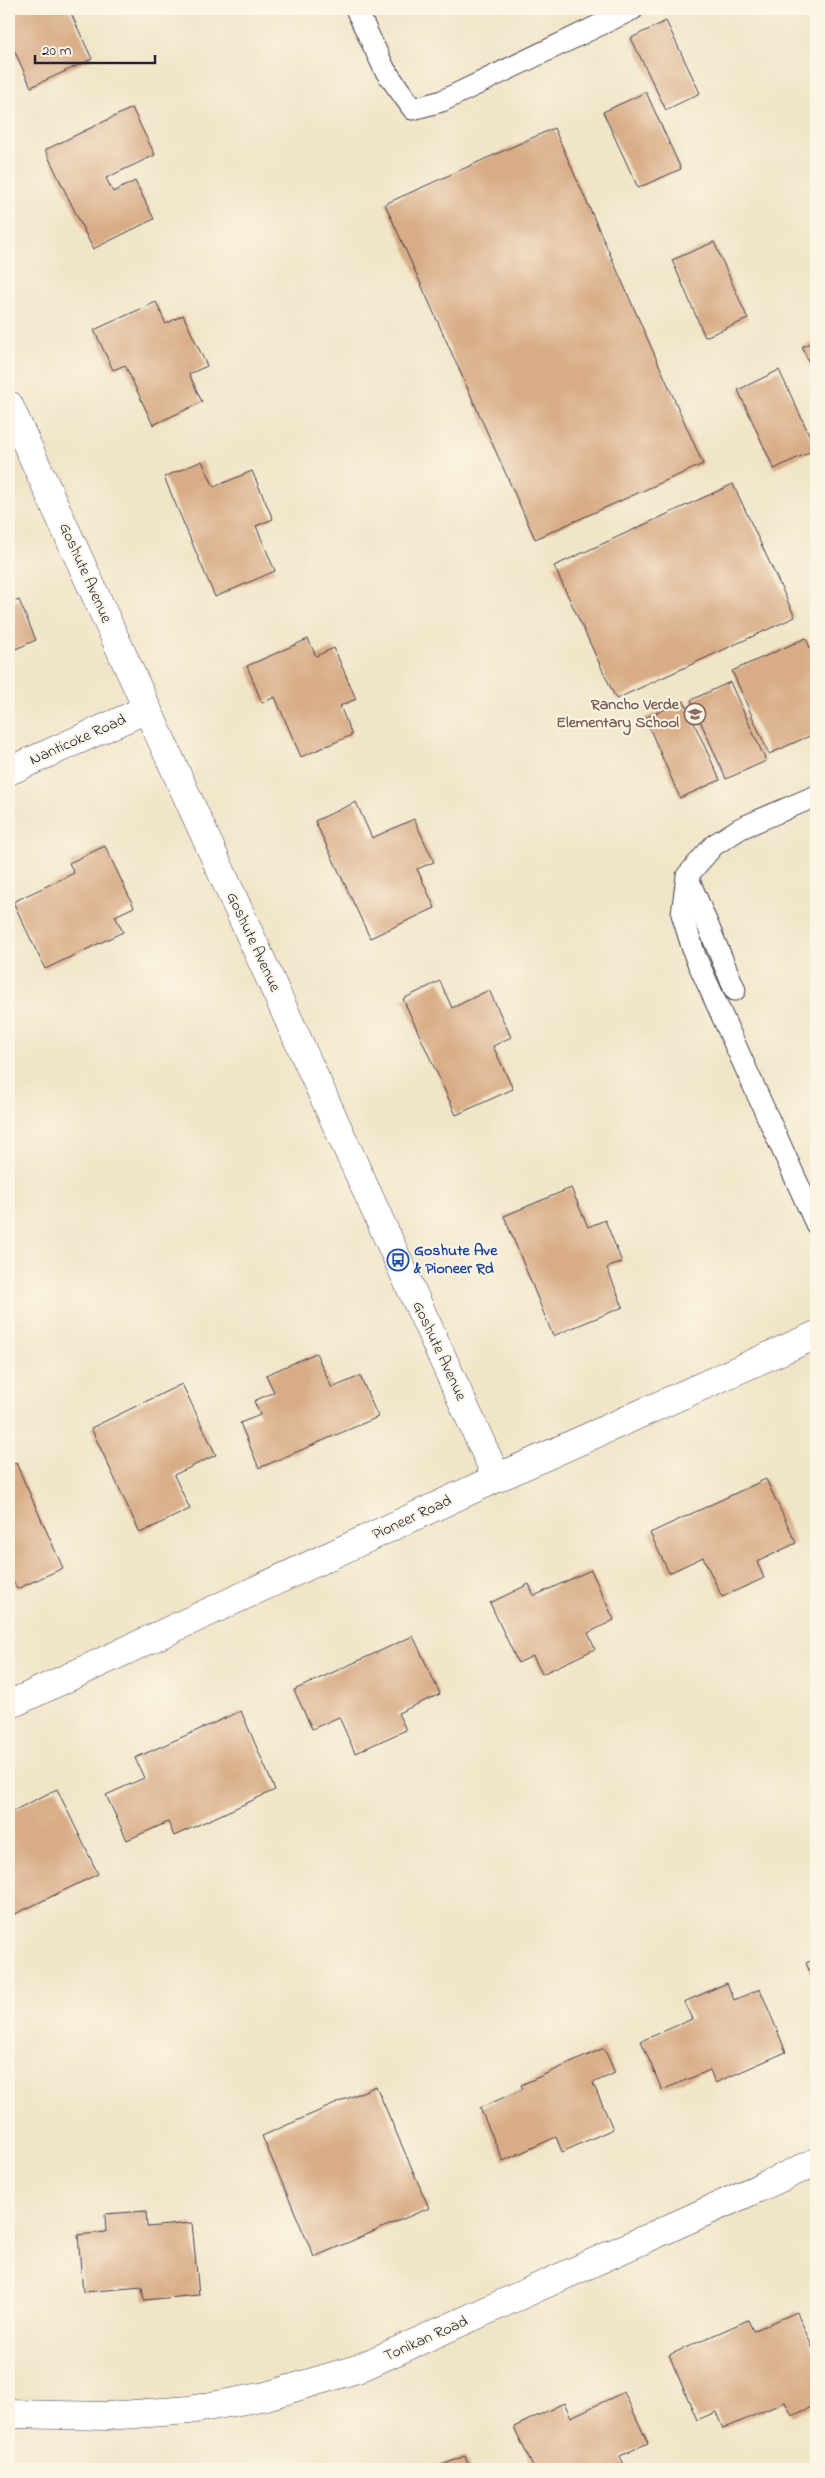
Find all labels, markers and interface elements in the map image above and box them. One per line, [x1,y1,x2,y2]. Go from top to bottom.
scale bar [35,32,155,64]
text: 20 m [42,40,72,62]
street label: Goshute Avenue [52,519,118,628]
place label: Rancho Verde Elementary School [556,693,680,736]
school or university icon: Rancho Verde Elementary School [683,702,707,726]
street label: Nanticoke Road [26,708,130,772]
street label: Goshute Avenue [219,888,287,997]
place label: Goshute Ave & Pioneer Rd [413,1239,498,1281]
bus stop icon: Goshute Ave & Pioneer Rd [386,1248,410,1272]
street label: Goshute Avenue [405,1297,473,1406]
street label: Pioneer Road [368,1489,456,1547]
street label: Tonikan Road [380,2310,472,2368]

